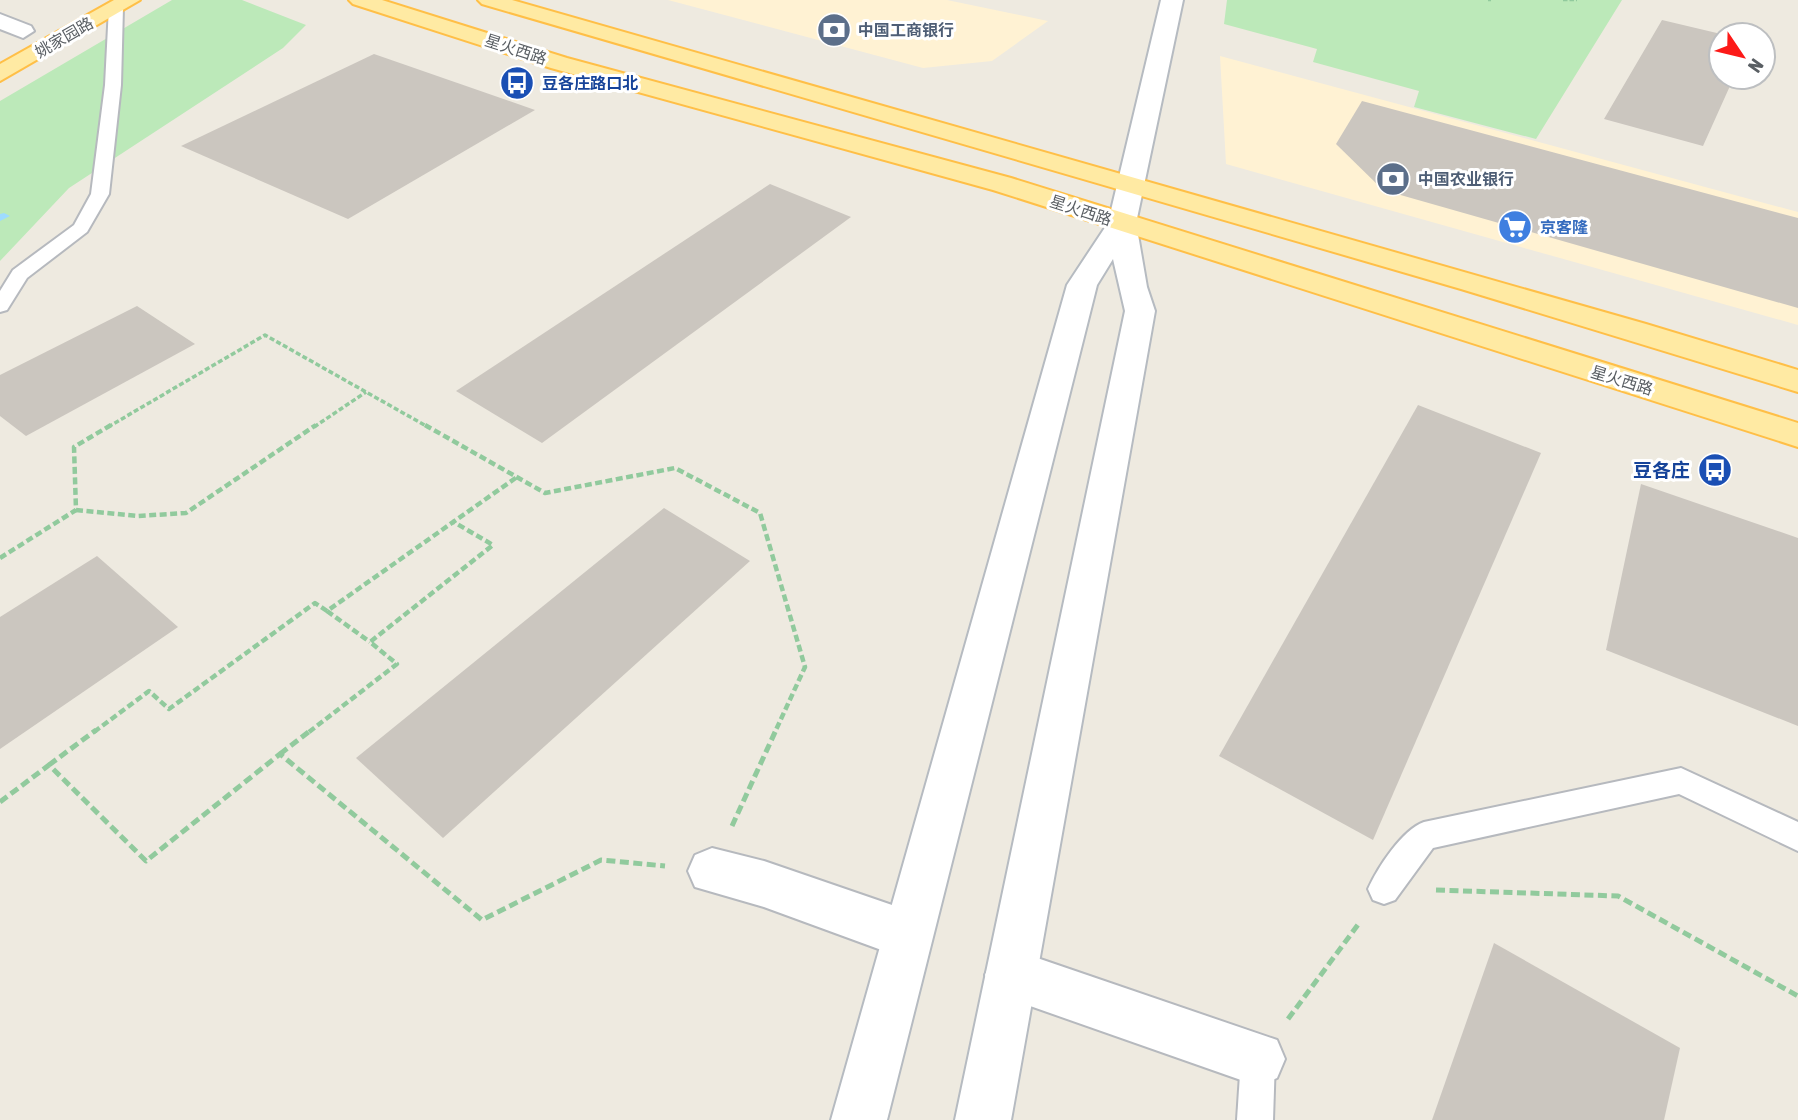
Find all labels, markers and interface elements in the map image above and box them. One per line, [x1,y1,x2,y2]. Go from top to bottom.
bank icon: 中国工商银行 [815,11,853,49]
street label: 姚家园路 [32,13,96,61]
place label: 中国工商银行 [858,21,954,39]
north arrow [1707,21,1777,91]
street label: 星火西路 [483,31,549,67]
text: N [1744,55,1768,77]
bus stop icon: 豆各庄路口北 [498,64,536,102]
place label: 豆各庄路口北 [542,74,638,92]
bank icon: 中国农业银行 [1374,160,1412,198]
place label: 中国农业银行 [1418,170,1514,188]
street label: 星火西路 [1048,192,1114,228]
supermarket icon: 京客隆 [1496,208,1534,246]
place label: 京客隆 [1540,218,1588,236]
street label: 星火西路 [1589,362,1655,398]
bus stop icon: 豆各庄 [1696,451,1734,489]
place label: 豆各庄 [1633,459,1690,481]

